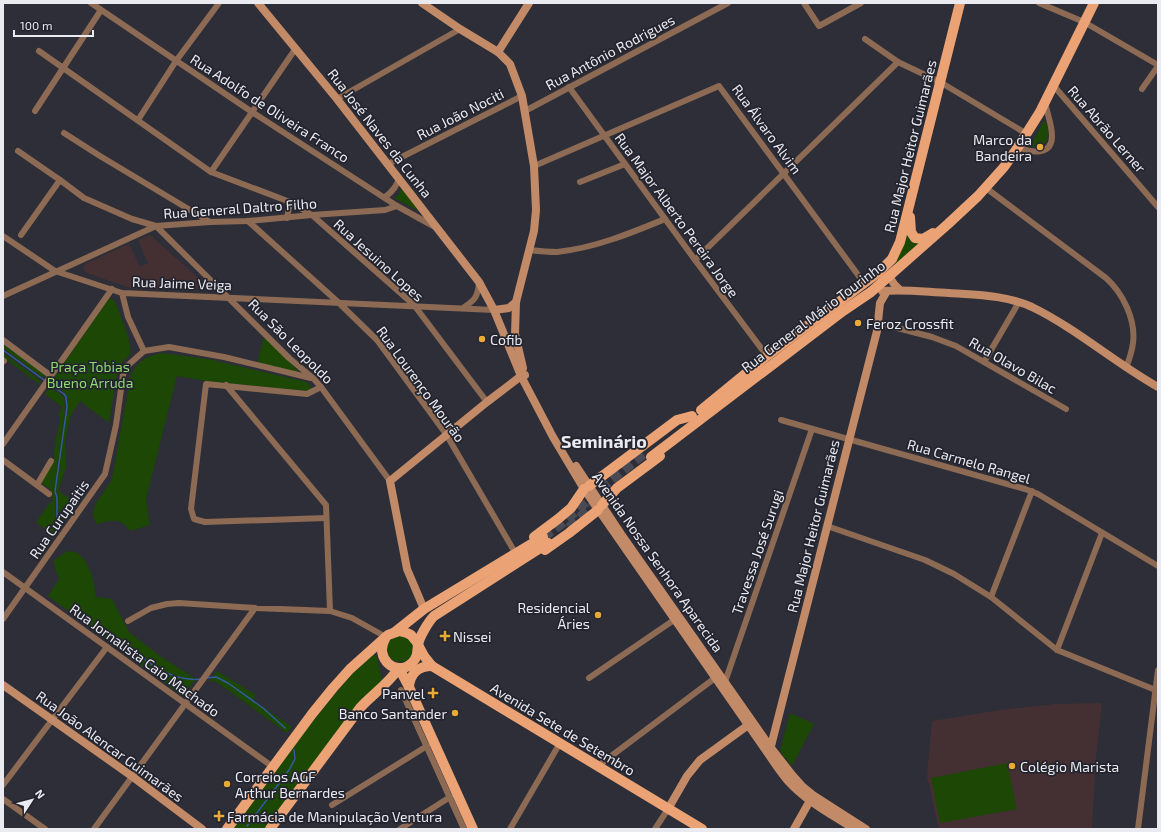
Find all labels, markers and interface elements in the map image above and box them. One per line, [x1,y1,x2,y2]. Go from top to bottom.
street label: Rua Antônio Rodrigues [542,11,678,93]
scale bar [14,12,93,38]
text: 100 m [20,18,52,32]
street label: Rua Adolfo de Oliveira Franco [187,50,353,166]
street label: Rua Major Heitor Guimarães [880,58,940,234]
street label: Rua José Naves da Cunha [324,65,436,201]
street label: Rua Álvaro Alvim [729,81,805,177]
street label: Rua Abrão Lerner [1065,82,1150,176]
street label: Rua João Nociti [414,85,506,143]
street label: Rua Major Alberto Pereira Jorge [612,129,742,301]
place label: Marco da Bandeira [973,131,1032,164]
marker: Marco da Bandeira [1035,142,1045,152]
street label: Rua General Daltro Filho [163,194,317,222]
street label: Rua Jesuino Lopes [331,215,427,305]
street label: Rua General Mário Tourinho [738,256,888,376]
street label: Rua Jaime Veiga [132,273,232,293]
street label: Rua São Leopoldo [245,295,337,387]
place label: Feroz Crossfit [866,315,954,332]
marker: Feroz Crossfit [853,318,863,328]
street label: Rua Lourenço Mourão [372,323,469,446]
place label: Cofib [490,331,522,348]
street label: Rua Olavo Bilac [966,333,1060,397]
marker: Cofib [477,334,487,344]
park label: Praça Tobias Bueno Arruda [47,358,133,391]
district label: Seminário [561,430,647,452]
street label: Rua Carmelo Rangel [905,435,1033,487]
street label: Rua Major Heitor Guimarães [783,438,843,614]
street label: Avenida Nossa Senhora Aparecida [589,469,727,655]
street label: Rua Curupaitis [26,476,92,562]
street label: Travessa José Surugi [728,487,786,617]
place label: Residencial Áries [517,599,591,632]
street label: Rua Jornalista Caio Machado [67,600,223,720]
marker: Residencial Áries [593,610,603,620]
place label: Nissei [453,628,492,645]
marker: Nissei [440,631,450,641]
street label: Avenida Sete de Setembro [488,679,638,779]
place label: Panvel [382,685,426,702]
street label: Rua João Alencar Guimarães [33,687,187,805]
marker: Panvel [428,688,438,698]
place label: Banco Santander [339,705,447,722]
marker: Banco Santander [450,708,460,718]
place label: Colégio Marista [1020,758,1119,775]
marker: Colégio Marista [1007,761,1017,771]
place label: Correios AGF Arthur Bernardes [235,768,345,801]
marker: Correios AGF Arthur Bernardes [222,779,232,789]
north arrow [12,780,52,820]
text: N [33,787,48,801]
place label: Farmácia de Manipulação Ventura [227,808,442,826]
marker: Farmácia de Manipulação Ventura [214,811,224,821]

